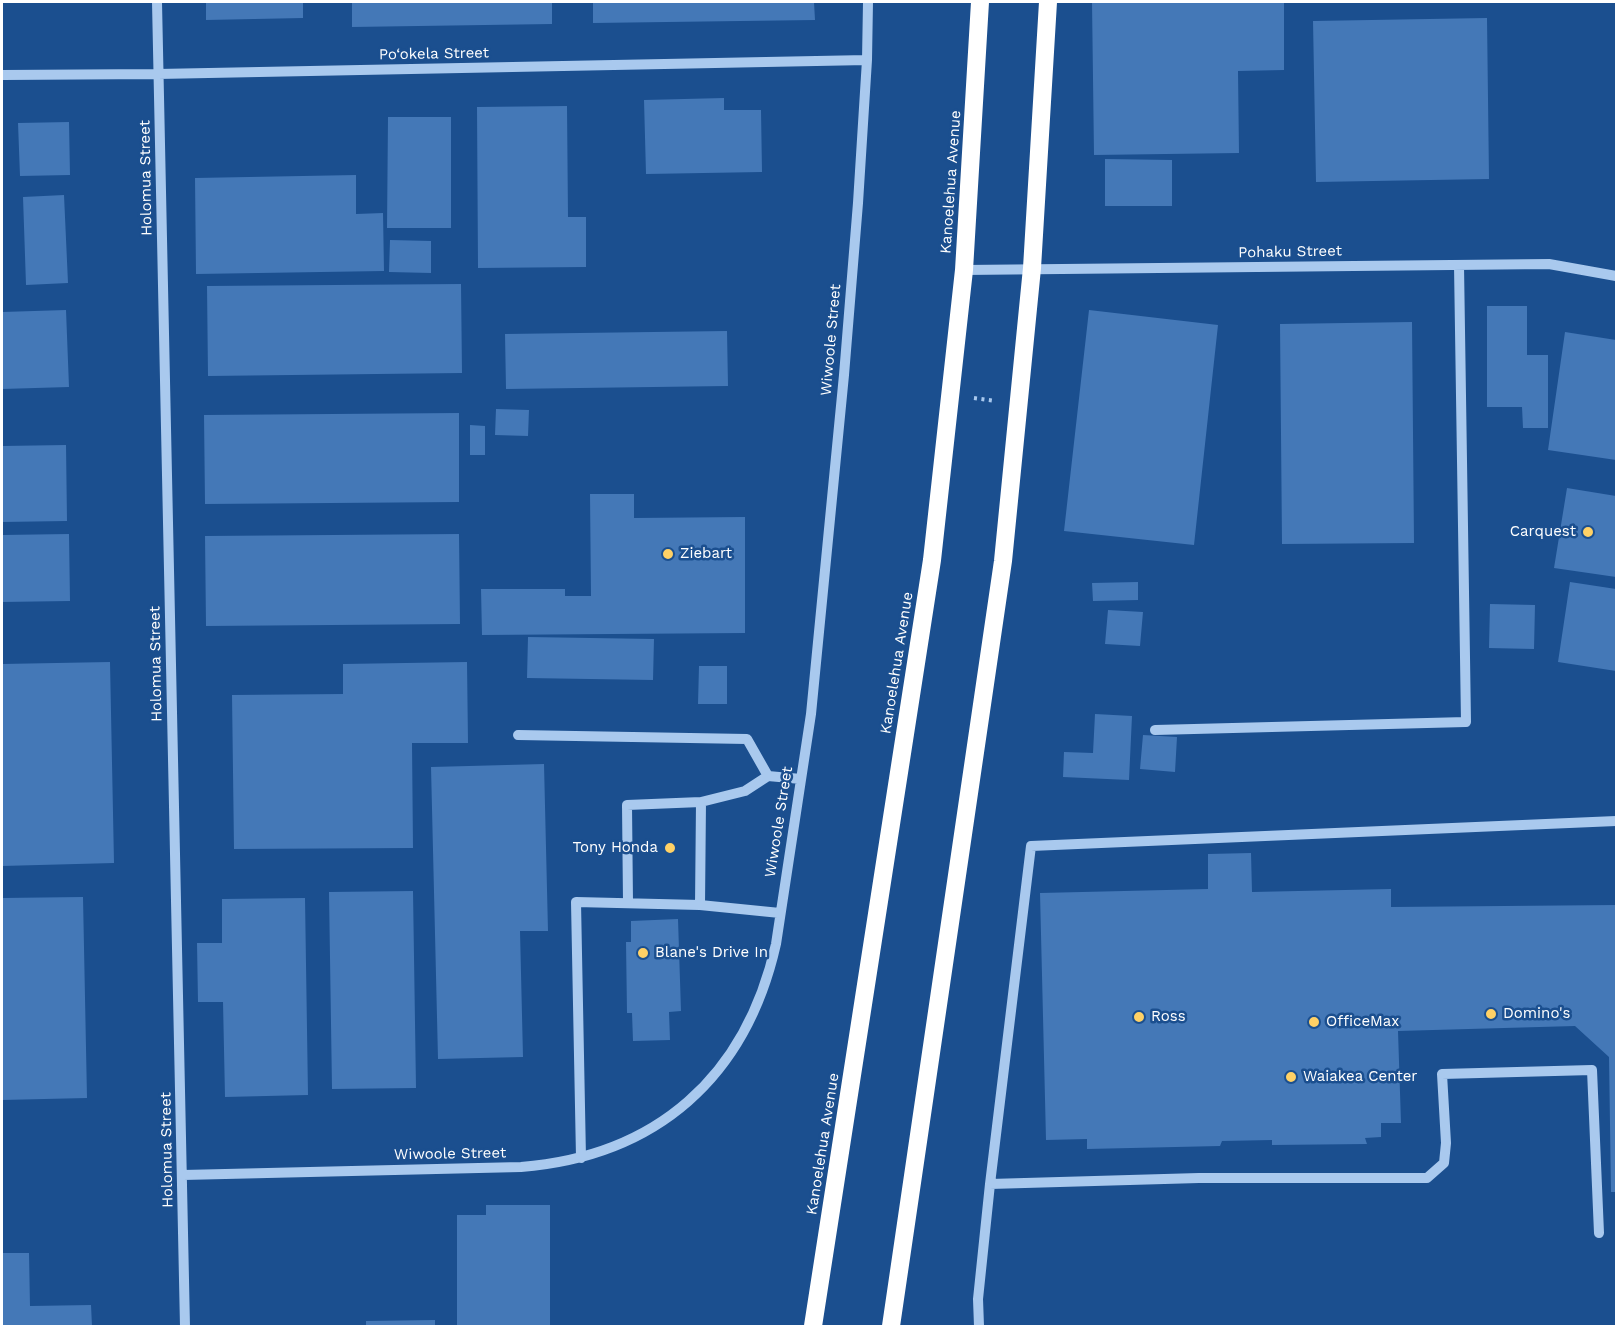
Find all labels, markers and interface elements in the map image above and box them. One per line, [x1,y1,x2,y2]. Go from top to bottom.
street label: Po‘okela Street [379,44,489,64]
street label: Kanoelehua Avenue [937,110,965,254]
street label: Holomua Street [136,120,156,236]
street label: Pohaku Street [1238,242,1342,262]
street label: Wiwoole Street [817,283,845,397]
place label: Carquest [1510,523,1576,541]
marker: Carquest [1581,525,1595,539]
place label: Ziebart [680,545,732,563]
marker: Ziebart [661,547,675,561]
street label: Kanoelehua Avenue [877,591,917,735]
street label: Holomua Street [146,606,166,722]
street label: Wiwoole Street [761,765,797,879]
place label: Tony Honda [573,839,658,857]
marker: Tony Honda [663,841,677,855]
place label: Blane's Drive In [655,944,768,962]
marker: Blane's Drive In [636,946,650,960]
place label: Domino's [1503,1005,1570,1023]
marker: Domino's [1484,1007,1498,1021]
place label: Ross [1151,1008,1186,1026]
marker: Ross [1132,1010,1146,1024]
place label: OfficeMax [1326,1013,1399,1031]
marker: OfficeMax [1307,1015,1321,1029]
place label: Waiakea Center [1303,1068,1417,1086]
marker: Waiakea Center [1284,1070,1298,1084]
street label: Kanoelehua Avenue [803,1072,843,1216]
street label: Holomua Street [157,1092,177,1208]
street label: Wiwoole Street [394,1144,506,1164]

